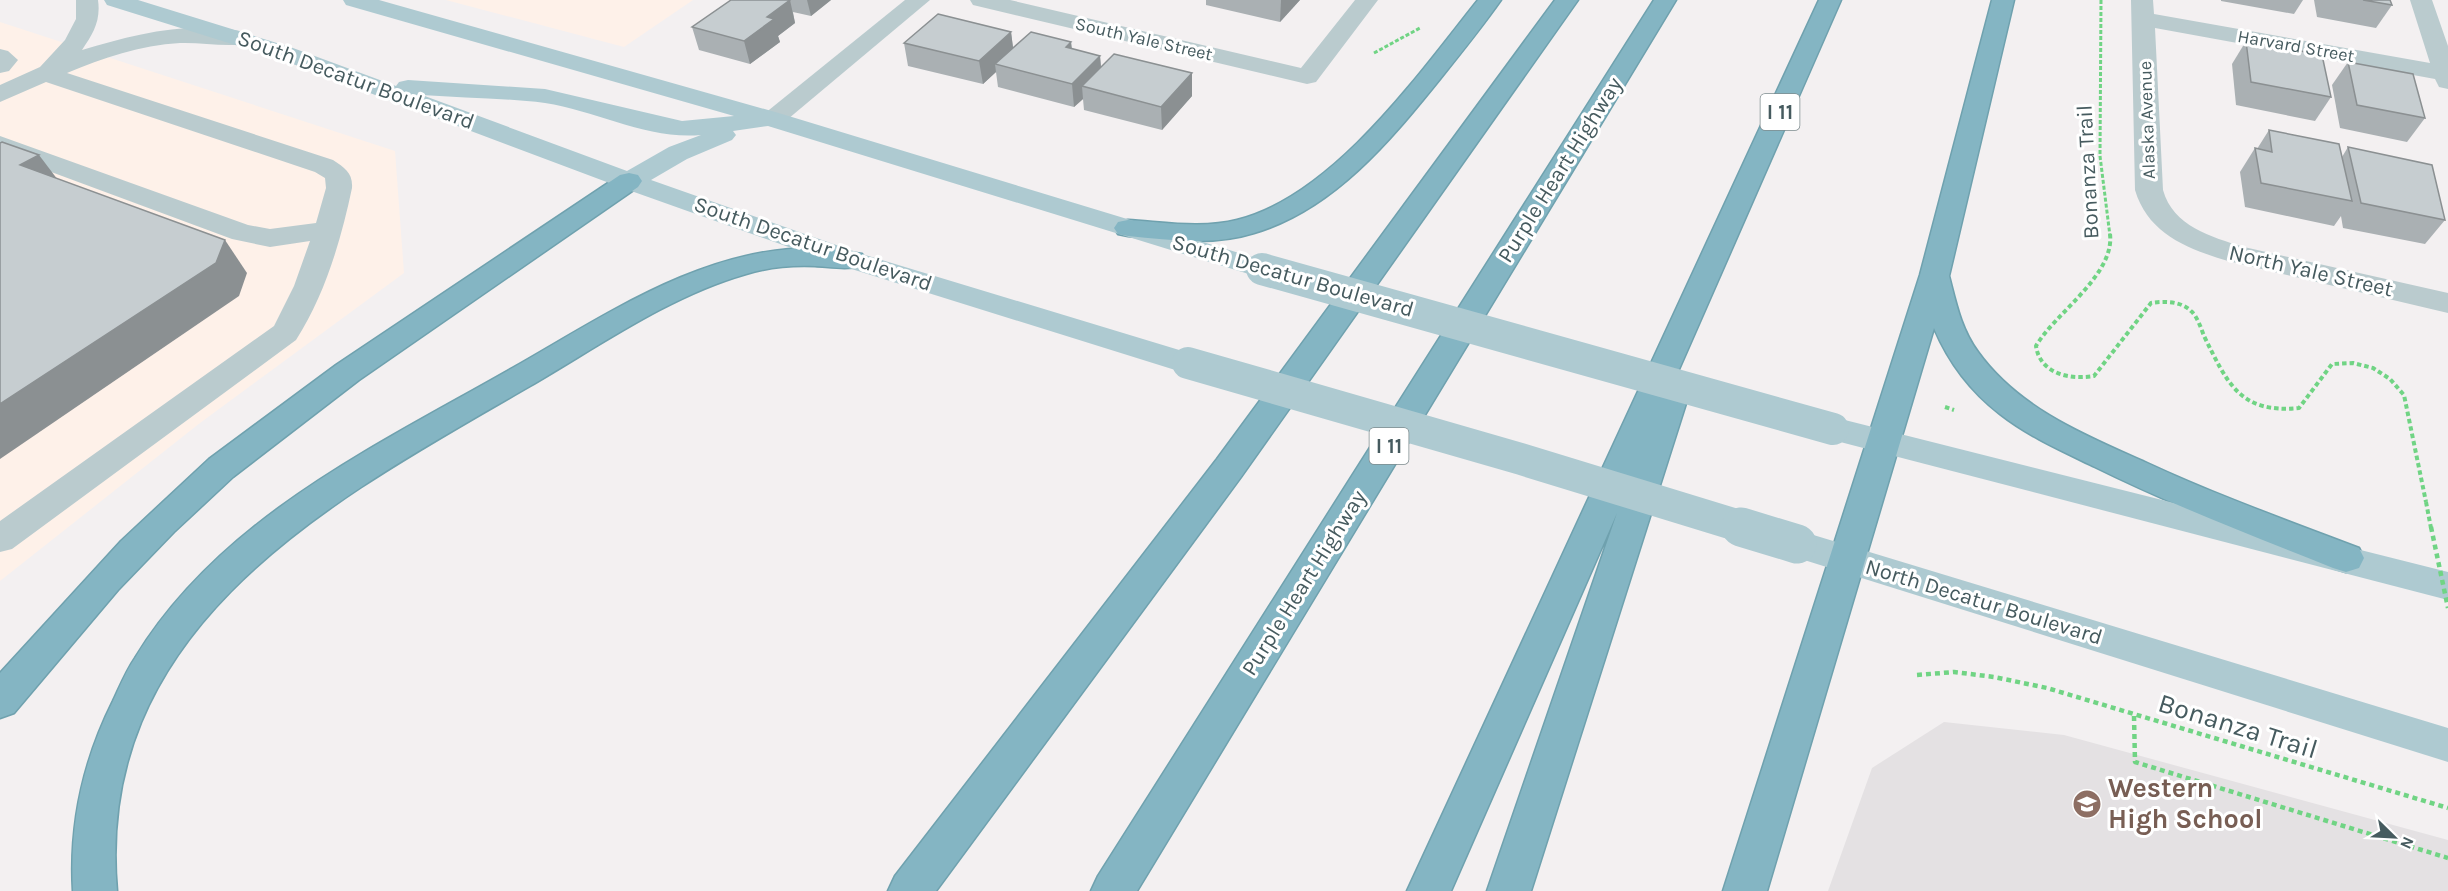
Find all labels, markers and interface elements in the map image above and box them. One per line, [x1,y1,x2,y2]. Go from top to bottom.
street label: South Yale Street [1073,13,1215,66]
street label: South Decatur Boulevard [234,25,478,135]
street label: Harvard Street [2236,25,2356,67]
street label: Alaska Avenue [2134,60,2160,180]
street label: Purple Heart Highway [1492,72,1628,268]
road number: I 11 [1760,94,1800,130]
street label: Bonanza Trail [2072,104,2104,240]
street label: South Decatur Boulevard [691,191,935,297]
street label: South Decatur Boulevard [1169,229,1417,323]
street label: North Yale Street [2226,239,2396,303]
road number: I 11 [1370,428,1408,464]
street label: Purple Heart Highway [1236,485,1372,681]
street label: North Decatur Boulevard [1862,554,2106,650]
street label: Bonanza Trail [2154,687,2322,765]
place label: Western High School [2108,772,2262,835]
school or university icon: Western High School [2071,788,2103,820]
north arrow [2364,807,2424,867]
text: N [2396,834,2418,852]

